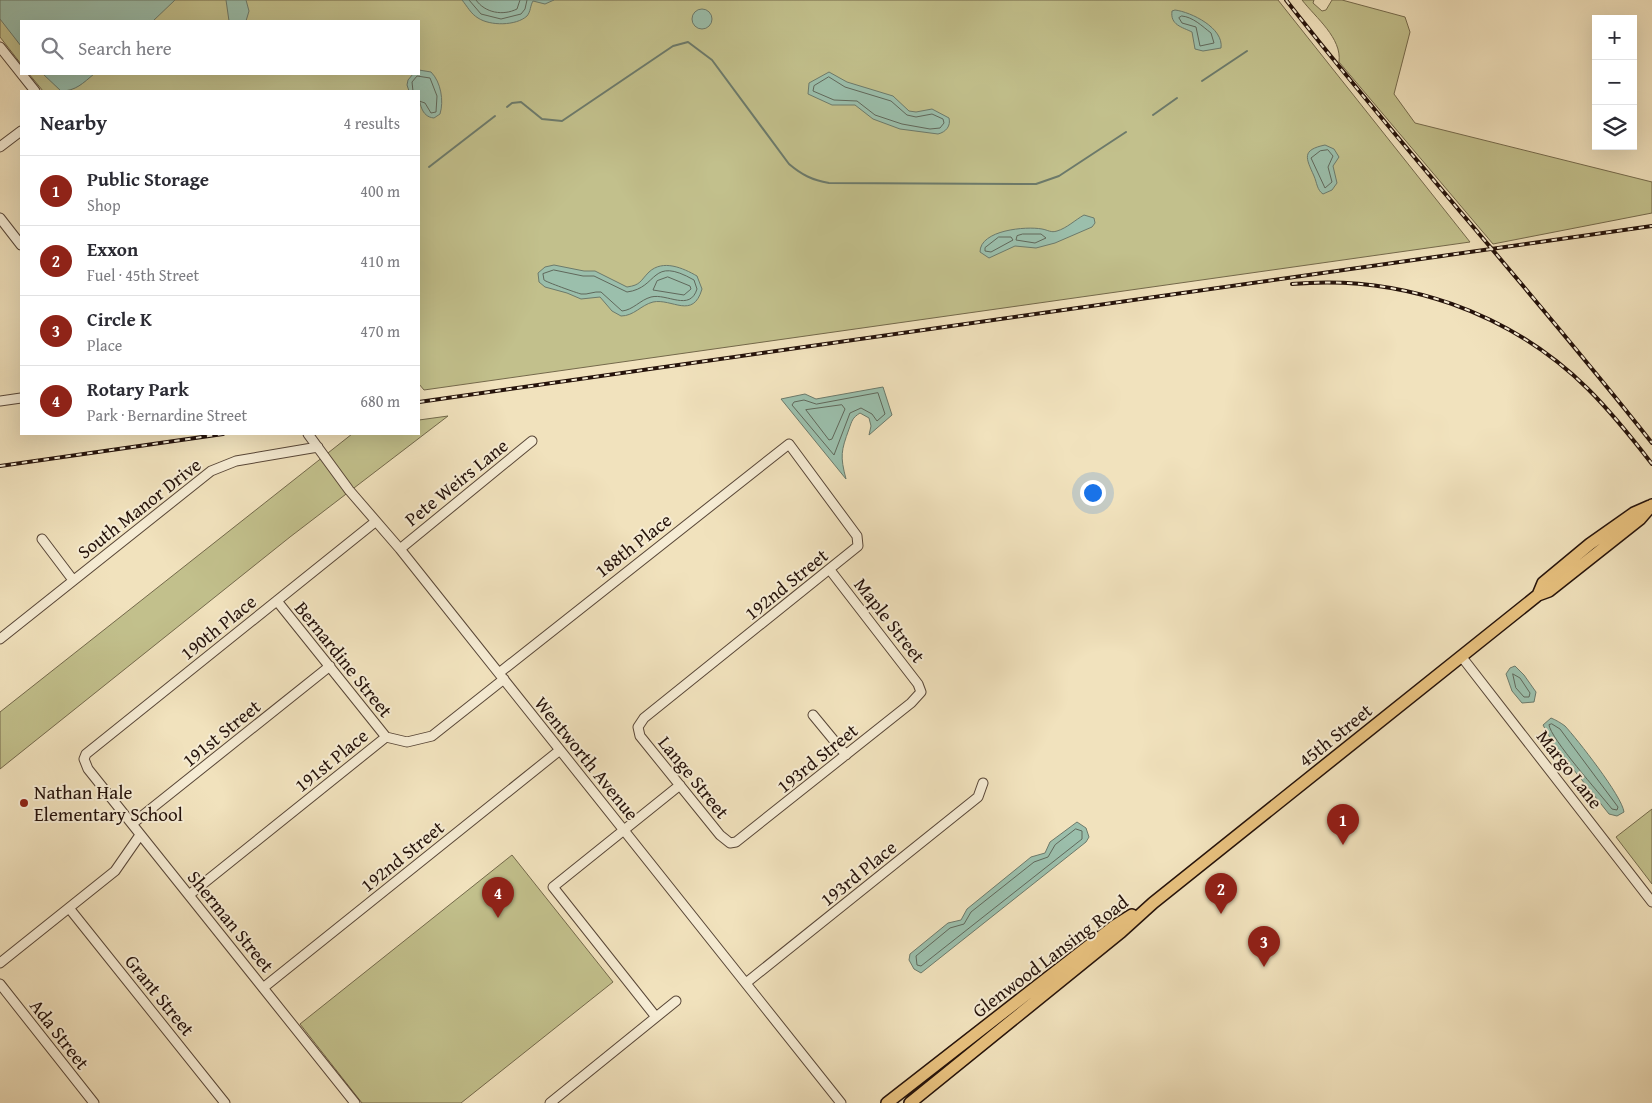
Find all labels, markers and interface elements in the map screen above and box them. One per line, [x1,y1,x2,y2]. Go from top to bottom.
map controls [1592,15,1637,150]
button: + [1592,15,1637,60]
search box [20,20,420,75]
icon: search [38,34,66,62]
text: Search here [78,34,172,62]
button: − [1592,60,1637,105]
button: layers [1592,105,1637,150]
text: Nearby [40,107,107,138]
text: 4 results [343,111,400,135]
text: Public Storage [87,165,209,193]
text: 1 [52,179,60,203]
text: 400 m [360,179,400,203]
text: Shop [87,193,121,217]
text: Exxon [87,235,138,263]
text: 2 [52,249,60,273]
text: 410 m [360,249,400,273]
text: Fuel · 45th Street [87,263,199,287]
text: Circle K [87,305,152,333]
text: 3 [52,319,60,343]
text: 470 m [360,319,400,343]
text: Place [87,333,122,357]
text: Rotary Park [87,375,189,403]
text: 4 [52,389,60,413]
text: 680 m [360,389,400,413]
text: Park · Bernardine Street [87,403,247,427]
street label: Pete Weirs Lane [398,431,514,533]
street label: South Manor Drive [71,451,207,565]
your location [1080,480,1106,506]
street label: 188th Place [589,506,677,584]
street label: 192nd Street [738,541,834,627]
street label: Maple Street [848,571,932,669]
street label: 190th Place [174,587,262,666]
street label: Bernardine Street [288,595,400,723]
street label: Wentworth Avenue [528,690,646,826]
street label: 191st Street [176,692,267,773]
street label: 45th Street [1292,696,1378,774]
street label: 193rd Street [770,716,864,800]
street label: 191st Place [288,721,374,798]
street label: Margo Lane [1530,724,1610,815]
street label: Lange Street [652,730,736,825]
place label: Nathan Hale Elementary School [34,778,183,828]
marker: Nathan Hale Elementary School [18,797,30,809]
pin: 1 [1327,804,1359,845]
street label: 192nd Street [354,813,450,899]
street label: 193rd Place [814,833,902,913]
street label: Sherman Street [181,864,281,978]
pin: 2 [1205,873,1237,914]
pin: 4 [482,877,514,918]
street label: Glenwood Lansing Road [966,887,1135,1024]
pin: 3 [1248,926,1280,967]
street label: Grant Street [118,948,202,1042]
street label: Ada Street [23,993,97,1076]

